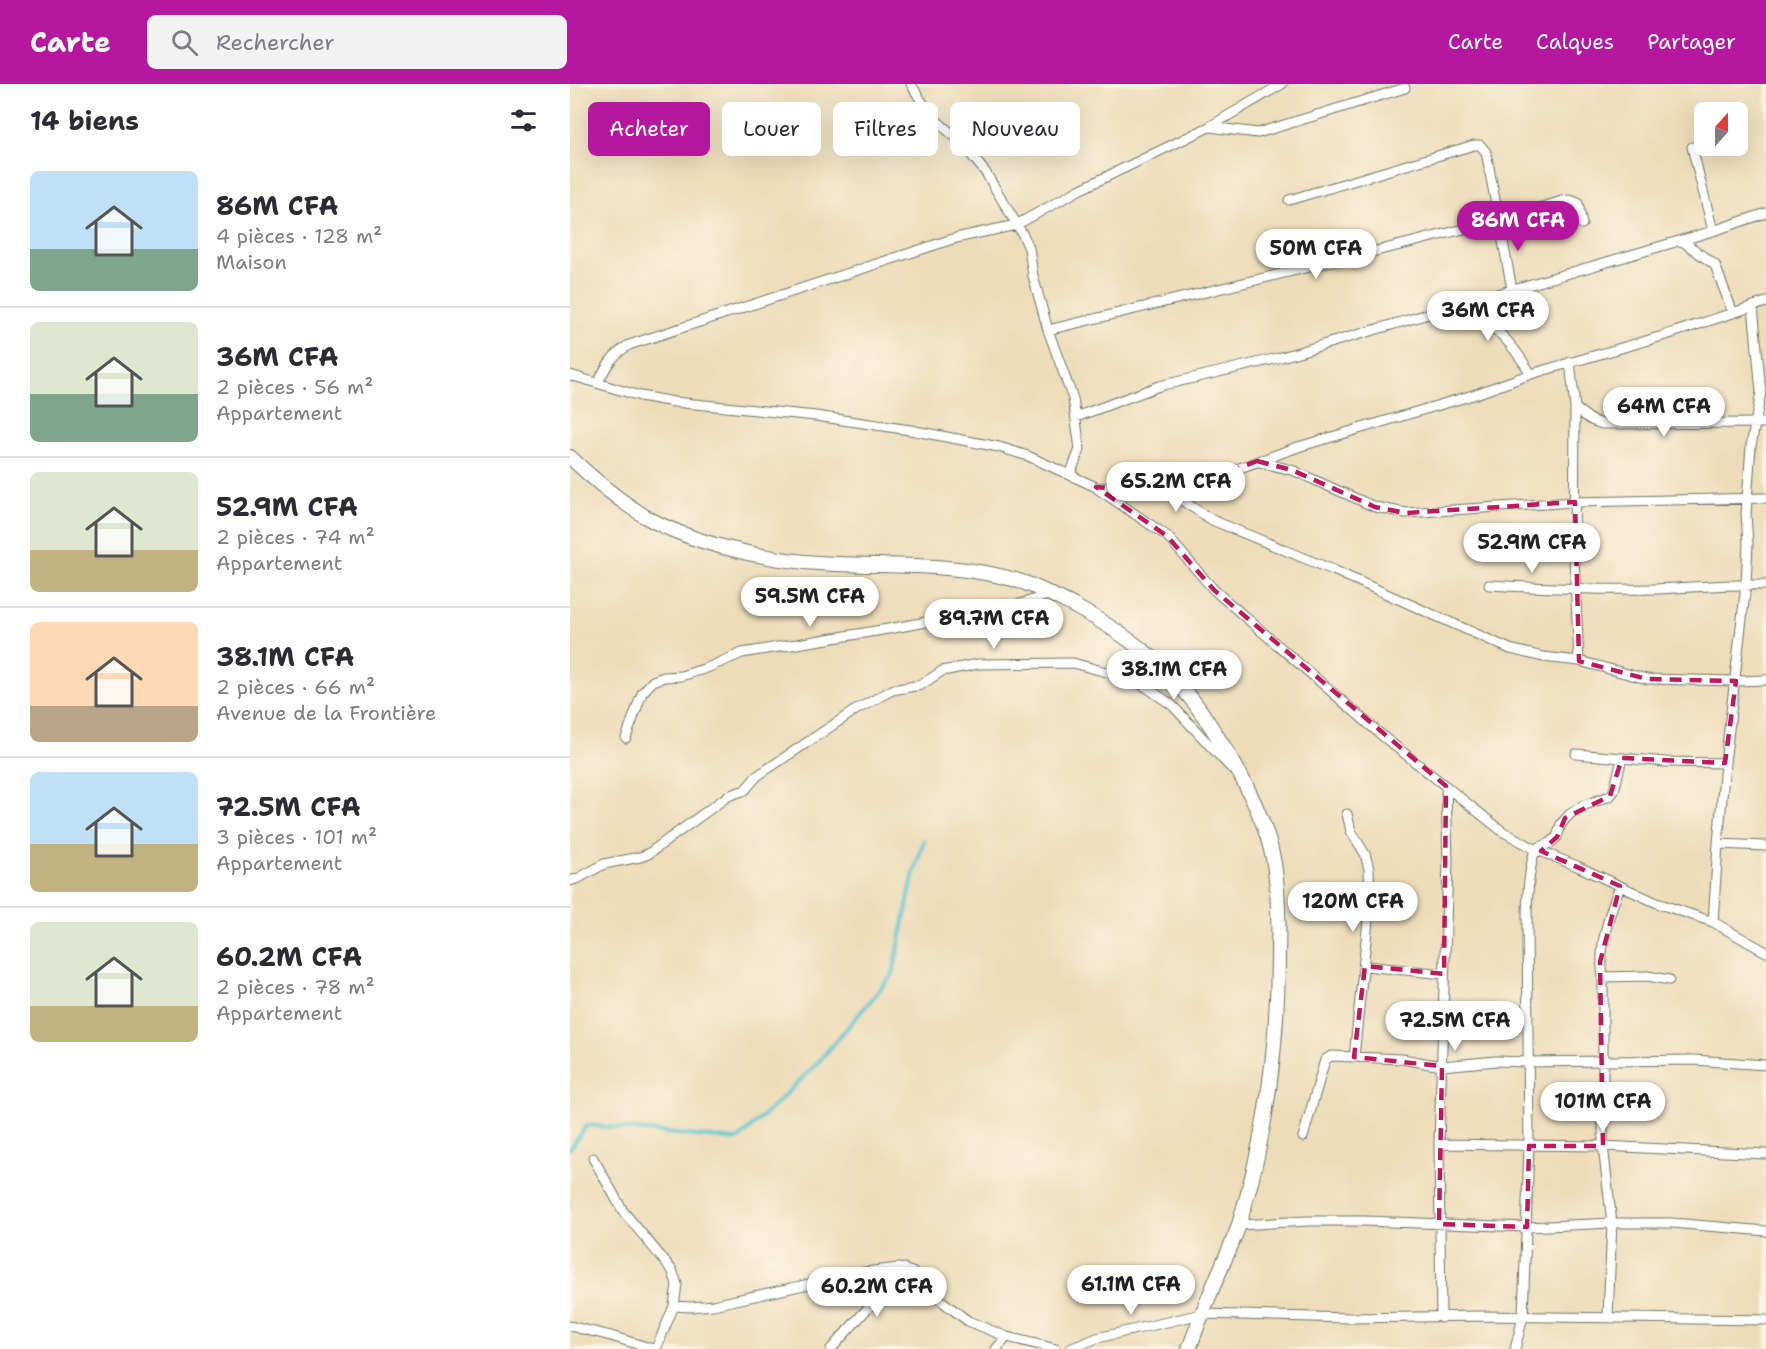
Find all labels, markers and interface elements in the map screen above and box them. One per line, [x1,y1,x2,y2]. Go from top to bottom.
search box [147,15,567,69]
text: Carte [30,23,111,61]
icon: search [168,26,201,59]
text: Rechercher [216,28,335,57]
text: Carte [1448,28,1503,56]
text: Calques [1536,28,1614,56]
text: Partager [1647,28,1736,56]
chip: Acheter [588,102,710,156]
chip: Louer [722,102,821,156]
chip: Filtres [833,102,938,156]
chip: Nouveau [950,102,1080,156]
north arrow [1694,102,1748,156]
map controls [1694,102,1748,156]
text: 14 biens [30,103,139,138]
icon: filters [507,104,540,137]
text: 86M CFA [216,188,338,223]
icon: home [78,195,150,267]
pin: 86M CFA [1463,201,1573,252]
text: 86M CFA [1471,207,1565,233]
text: 4 pièces · 128 m² [216,223,382,249]
pin: 50M CFA [1261,229,1371,280]
text: 50M CFA [1270,235,1362,261]
text: Maison [216,249,287,275]
pin: 36M CFA [1433,291,1543,342]
text: 36M CFA [1441,297,1535,323]
text: 36M CFA [216,339,338,374]
icon: home [78,346,150,418]
text: 2 pièces · 56 m² [216,374,374,400]
pin: 64M CFA [1609,387,1719,438]
text: 64M CFA [1617,393,1711,419]
text: Appartement [216,400,342,426]
pin: 65.2M CFA [1107,462,1245,513]
text: 65.2M CFA [1120,468,1232,494]
text: 52.9M CFA [216,489,358,524]
icon: home [78,496,150,568]
pin: 52.9M CFA [1463,523,1601,574]
text: 2 pièces · 74 m² [216,524,375,550]
text: 52.9M CFA [1477,529,1587,555]
text: Appartement [216,550,342,576]
pin: 59.5M CFA [741,577,879,628]
text: 59.5M CFA [755,583,865,609]
pin: 89.7M CFA [925,599,1063,650]
text: 89.7M CFA [938,605,1050,631]
text: 38.1M CFA [216,639,355,674]
icon: home [78,646,150,718]
pin: 38.1M CFA [1105,650,1243,701]
text: 38.1M CFA [1121,656,1227,682]
text: 2 pièces · 66 m² [216,674,375,700]
text: Avenue de la Frontière [216,700,436,726]
text: 72.5M CFA [216,789,361,824]
icon: home [78,796,150,868]
text: 3 pièces · 101 m² [216,824,377,850]
text: Appartement [216,850,342,876]
pin: 120M CFA [1291,882,1415,933]
text: 120M CFA [1302,888,1404,914]
text: 60.2M CFA [216,939,362,974]
icon: home [78,946,150,1018]
text: 2 pièces · 78 m² [216,974,375,1000]
text: Appartement [216,1000,342,1026]
pin: 72.5M CFA [1386,1001,1524,1052]
text: 72.5M CFA [1399,1007,1511,1033]
pin: 101M CFA [1541,1082,1665,1133]
text: 101M CFA [1554,1088,1652,1114]
pin: 61.1M CFA [1062,1265,1200,1316]
pin: 60.2M CFA [808,1267,946,1318]
text: 61.1M CFA [1081,1271,1181,1297]
text: 60.2M CFA [821,1273,933,1299]

